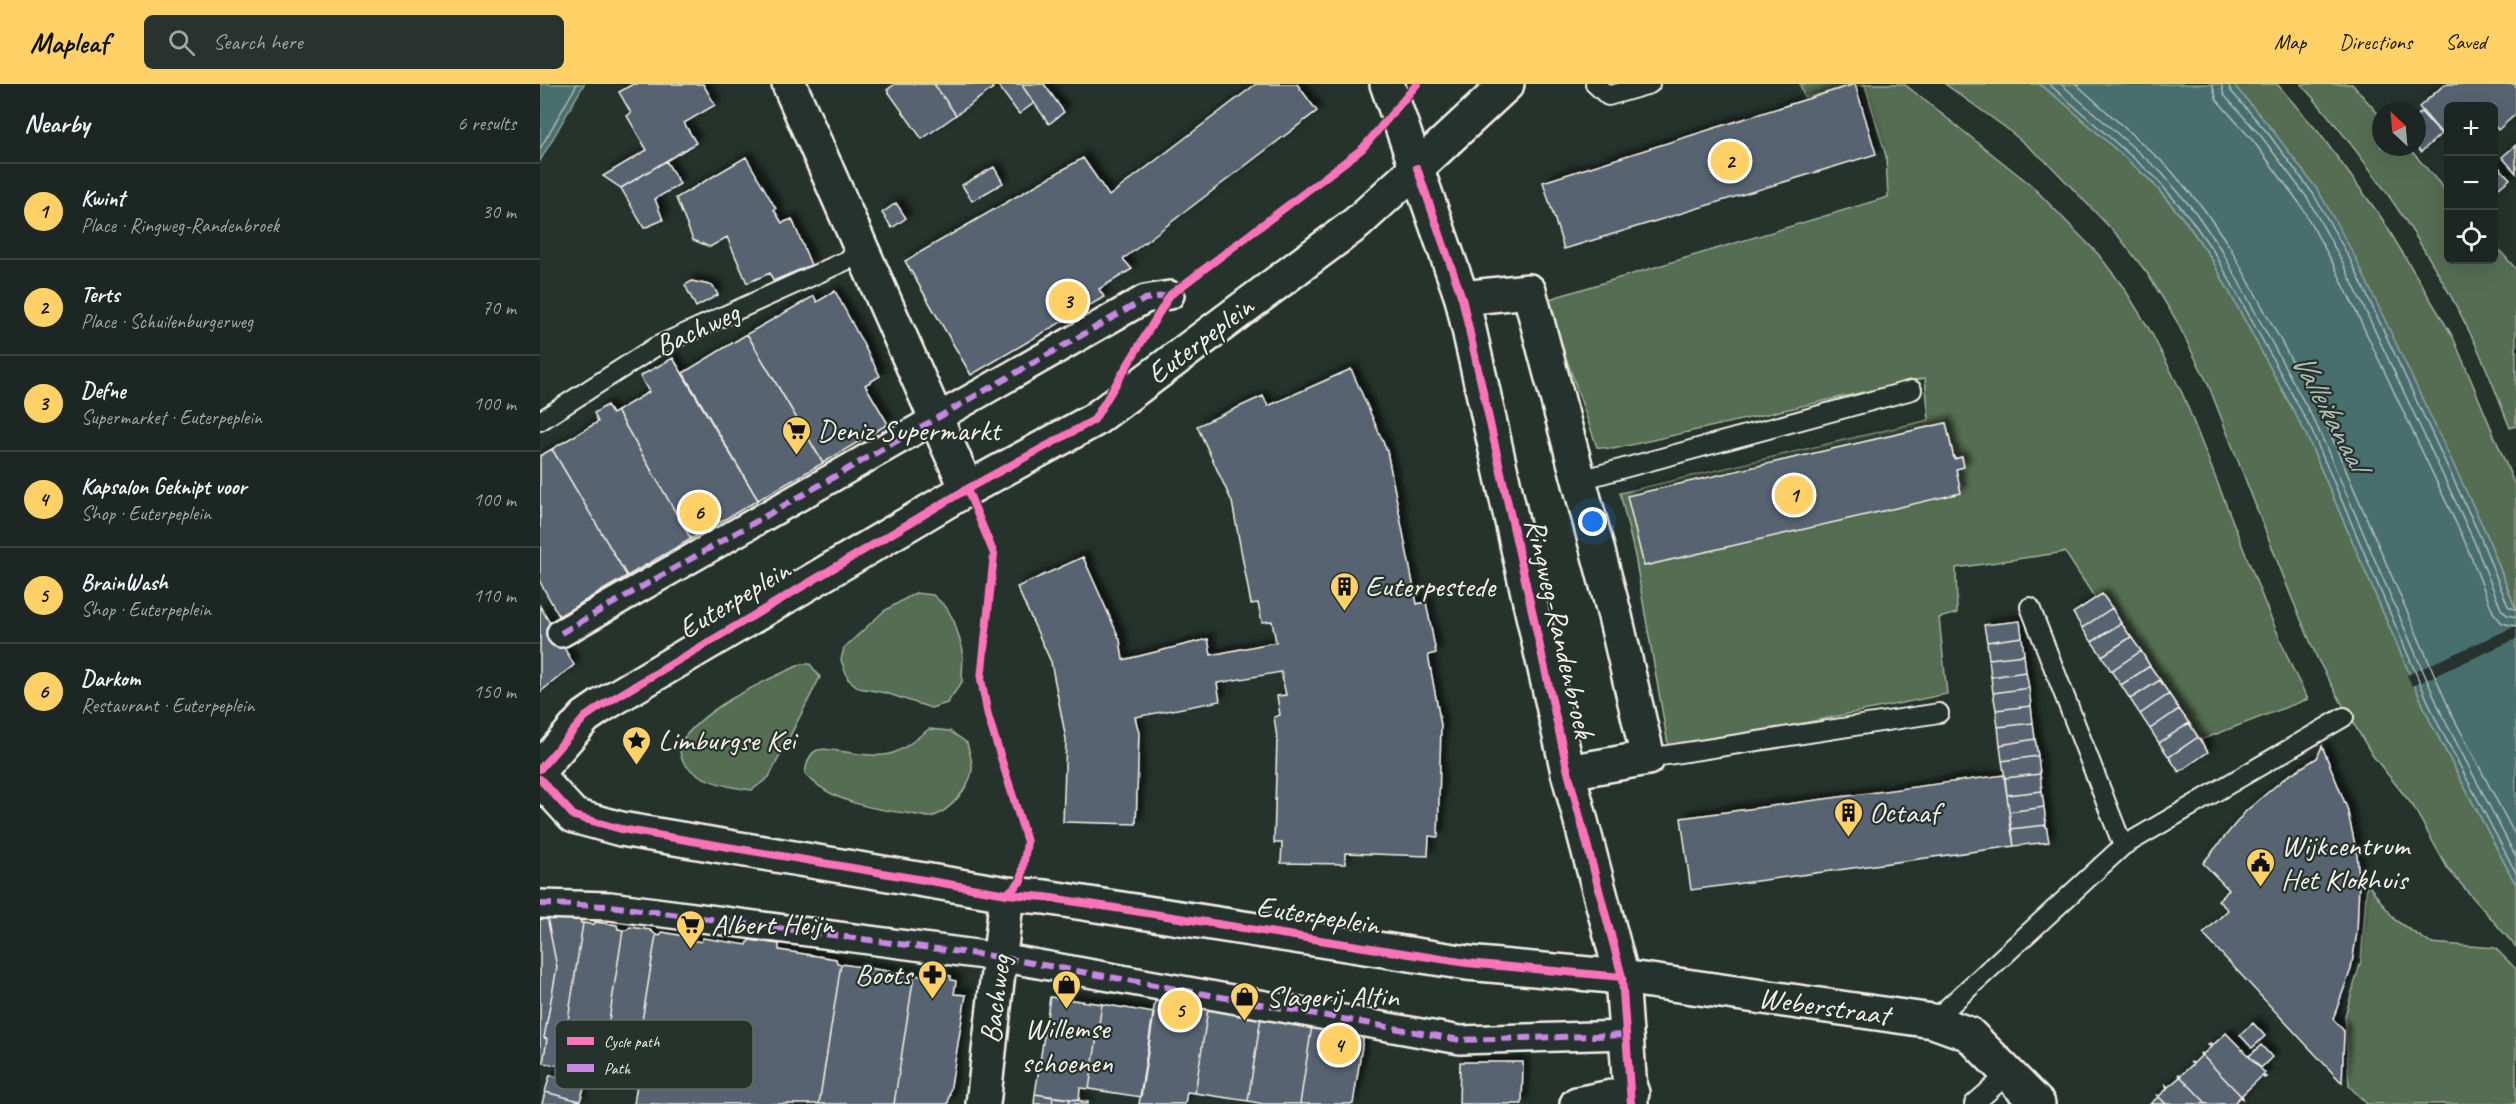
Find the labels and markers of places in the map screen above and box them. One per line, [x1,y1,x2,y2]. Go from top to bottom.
pin: 2 [1710,138,1750,184]
pin: 3 [1048,278,1088,324]
place label: Deniz Supermarkt [817,411,1003,449]
supermarket icon: Deniz Supermarkt [780,414,812,456]
pin: 1 [1774,472,1814,518]
pin: 6 [680,490,718,534]
place label: Euterpestede [1365,567,1497,605]
building icon: Euterpestede [1328,570,1360,612]
place label: Limburgse Kei [658,721,799,759]
place icon: Limburgse Kei [621,724,653,766]
place label: Octaaf [1869,793,1946,831]
building icon: Octaaf [1832,796,1864,838]
place label: Wijkcentrum Het Klokhuis [2281,826,2411,898]
public building icon: Wijkcentrum Het Klokhuis [2244,846,2276,888]
place label: Albert Heijn [711,905,835,943]
supermarket icon: Albert Heijn [674,908,706,950]
place label: Boots [855,955,915,993]
pharmacy icon: Boots [917,958,949,1000]
shop icon: Willemse schoenen [1051,968,1083,1010]
place label: Slagerij Altin [1266,977,1400,1015]
shop icon: Slagerij Altin [1229,980,1261,1022]
pin: 5 [1160,988,1200,1032]
place label: Willemse schoenen [1021,1009,1113,1081]
pin: 4 [1320,1022,1358,1068]

